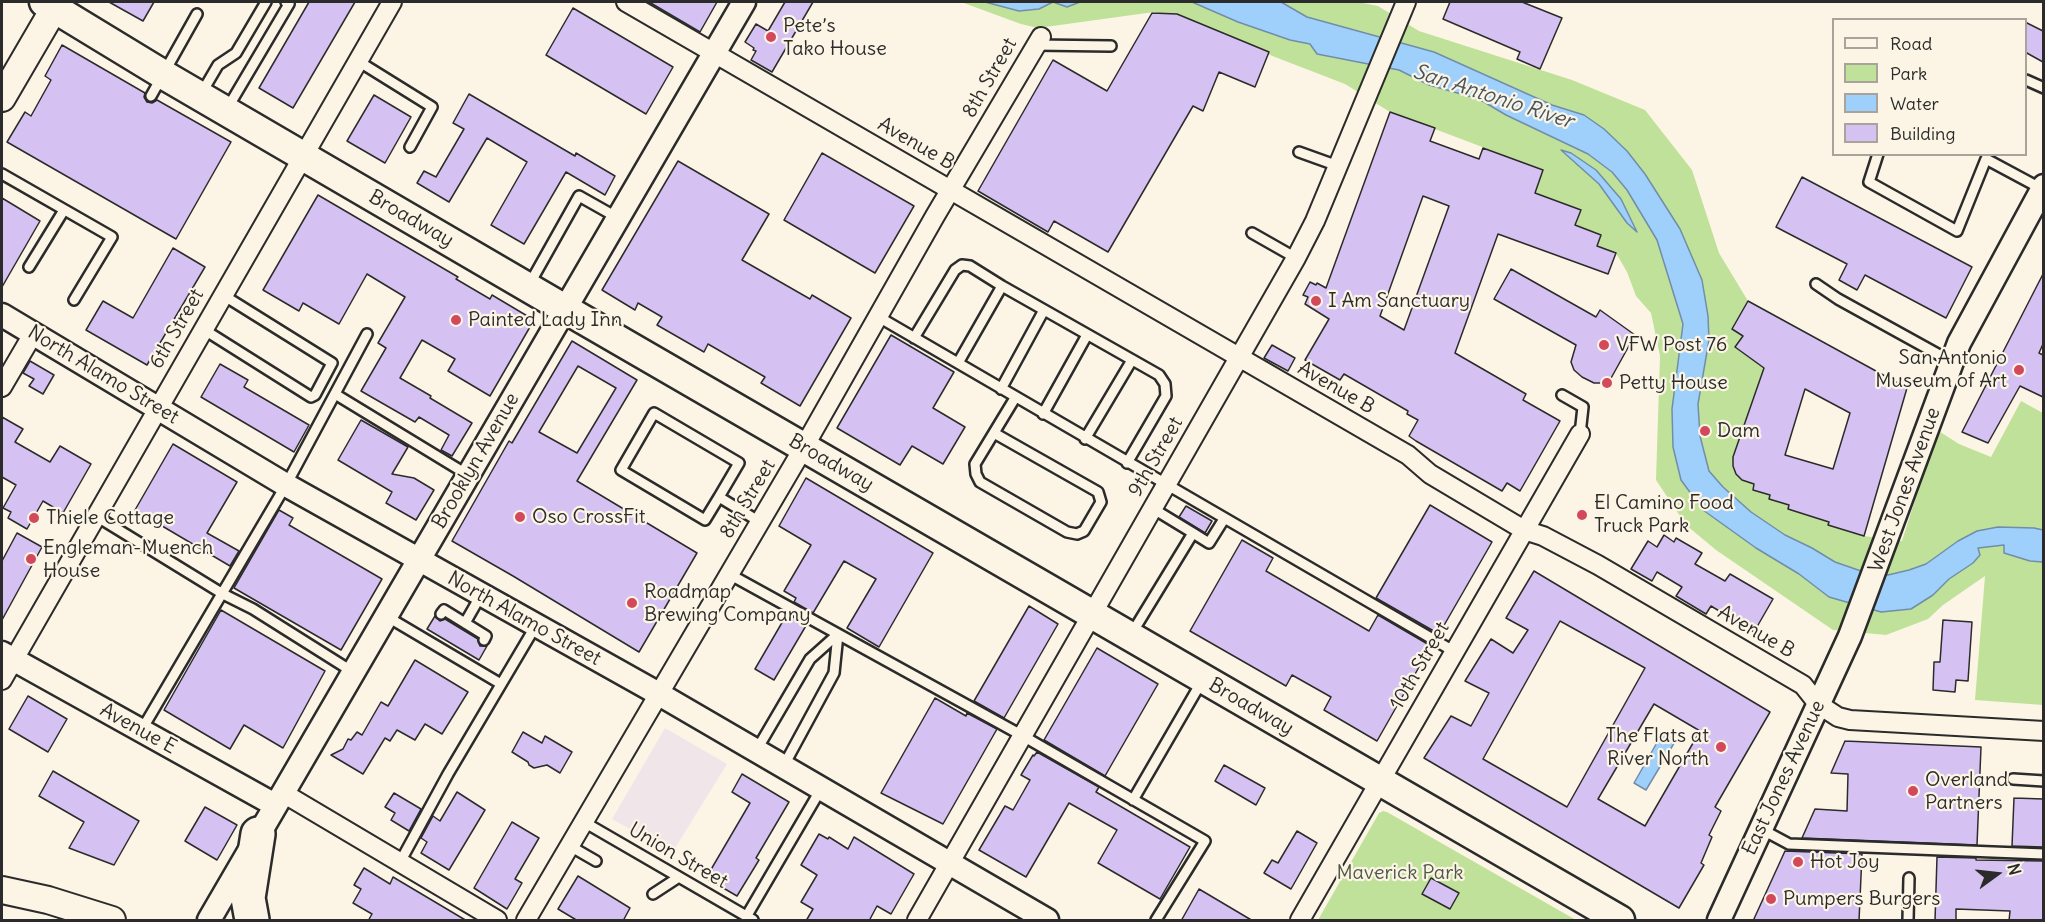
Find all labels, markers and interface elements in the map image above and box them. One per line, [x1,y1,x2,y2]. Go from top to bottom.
place label: Pete’s Tako House [783,14,887,61]
legend [1832,18,2027,156]
marker: Pete’s Tako House [764,30,778,44]
text: Road [1890,32,1932,55]
street label: 8th Street [958,34,1022,122]
water label: San Antonio River [1410,59,1576,135]
text: Park [1890,62,1927,85]
text: Water [1890,92,1939,115]
street label: Avenue B [873,112,959,176]
text: Building [1890,122,1955,145]
street label: Broadway [364,185,458,253]
street label: 6th Street [145,285,209,373]
place label: I Am Sanctuary [1328,289,1470,313]
marker: I Am Sanctuary [1309,294,1323,308]
place label: Painted Lady Inn [468,308,622,332]
marker: Painted Lady Inn [449,313,463,327]
street label: North Alamo Street [23,320,183,430]
place label: VFW Post 76 [1616,333,1727,357]
marker: VFW Post 76 [1597,338,1611,352]
place label: San Antonio Museum of Art [1875,346,2007,393]
street label: Avenue B [1293,356,1379,420]
marker: San Antonio Museum of Art [2012,363,2026,377]
place label: Petty House [1619,371,1728,395]
marker: Petty House [1600,376,1614,390]
street label: Brooklyn Avenue [427,389,525,533]
street label: West Jones Avenue [1864,404,1946,576]
street label: 9th Street [1124,413,1188,501]
place label: Dam [1717,419,1760,443]
marker: Dam [1698,424,1712,438]
street label: Broadway [784,429,878,497]
street label: 8th Street [715,455,781,543]
place label: El Camino Food Truck Park [1594,491,1734,538]
place label: Oso CrossFit [532,505,646,529]
place label: Thiele Cottage [46,506,174,530]
marker: El Camino Food Truck Park [1575,508,1589,522]
marker: Oso CrossFit [513,510,527,524]
marker: Thiele Cottage [27,511,41,525]
place label: Engleman-Muench House [43,536,213,583]
marker: Engleman-Muench House [24,552,38,566]
street label: North Alamo Street [443,567,605,671]
place label: Roadmap Brewing Company [644,580,811,627]
marker: Roadmap Brewing Company [625,596,639,610]
street label: Avenue B [1713,600,1799,664]
street label: 10th Street [1385,618,1455,714]
street label: Broadway [1204,673,1298,741]
street label: East Jones Avenue [1738,697,1830,859]
street label: Avenue E [96,698,180,760]
place label: The Flats at River North [1605,724,1709,771]
marker: The Flats at River North [1714,740,1728,754]
place label: Overland Partners [1925,768,2008,815]
marker: Overland Partners [1906,784,1920,798]
street label: Union Street [624,818,732,894]
north arrow [1967,844,2027,904]
place label: Hot Joy [1810,850,1880,874]
marker: Hot Joy [1791,855,1805,869]
park label: Maverick Park [1336,861,1464,885]
text: N [2003,861,2025,877]
place label: Pumpers Burgers [1783,887,1940,911]
marker: Pumpers Burgers [1764,892,1778,906]

